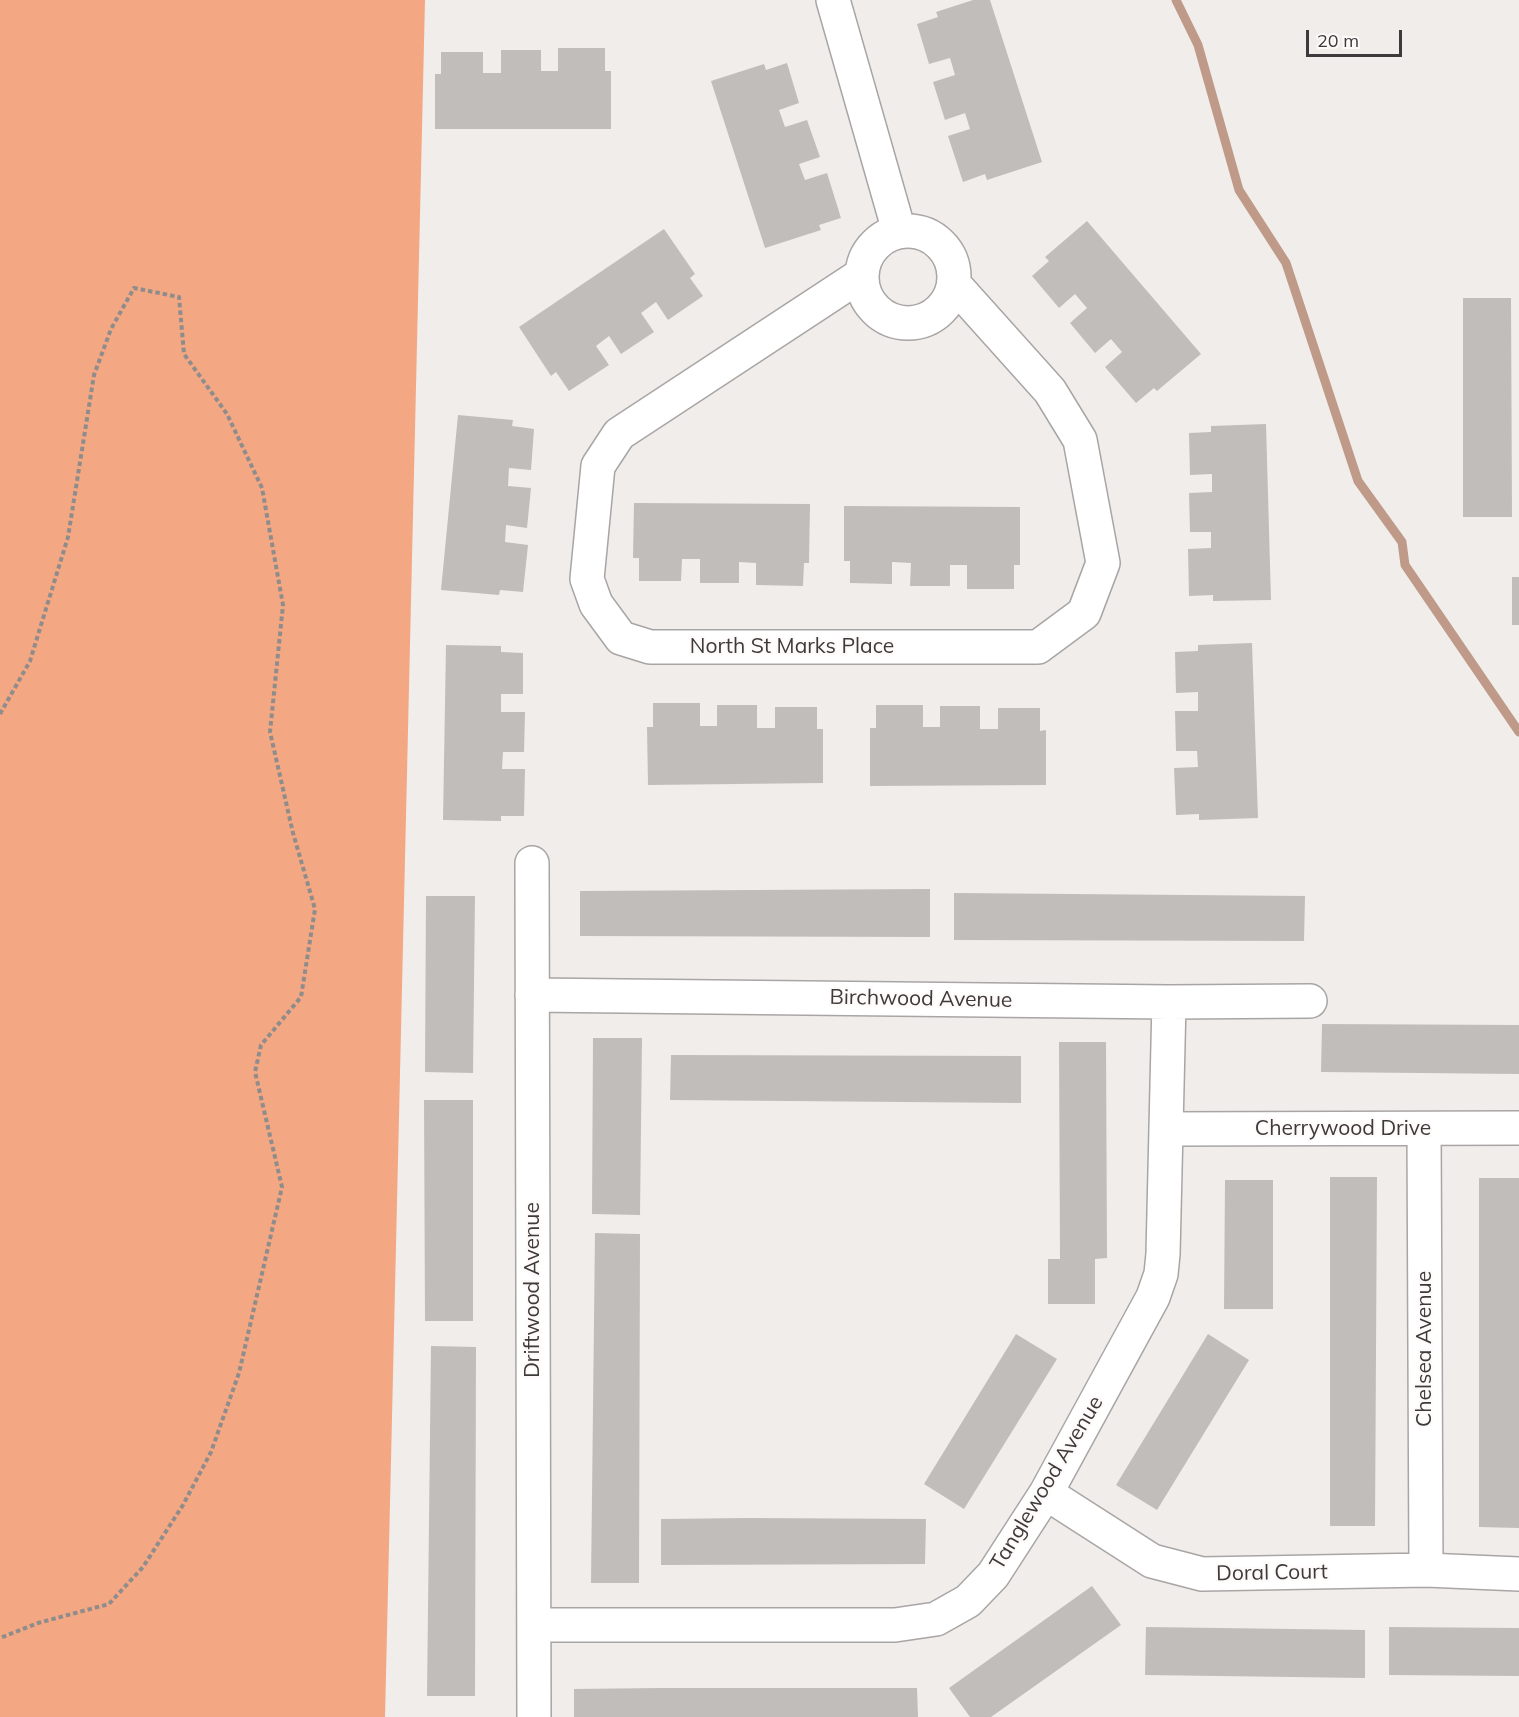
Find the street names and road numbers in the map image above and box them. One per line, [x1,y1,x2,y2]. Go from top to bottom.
street label: North St Marks Place [690,634,894,660]
street label: Birchwood Avenue [829,985,1013,1013]
street label: Cherrywood Drive [1255,1116,1431,1142]
street label: Driftwood Avenue [520,1202,546,1378]
street label: Chelsea Avenue [1412,1271,1438,1427]
street label: Tanglewood Avenue [985,1392,1109,1574]
street label: Doral Court [1216,1559,1328,1587]

